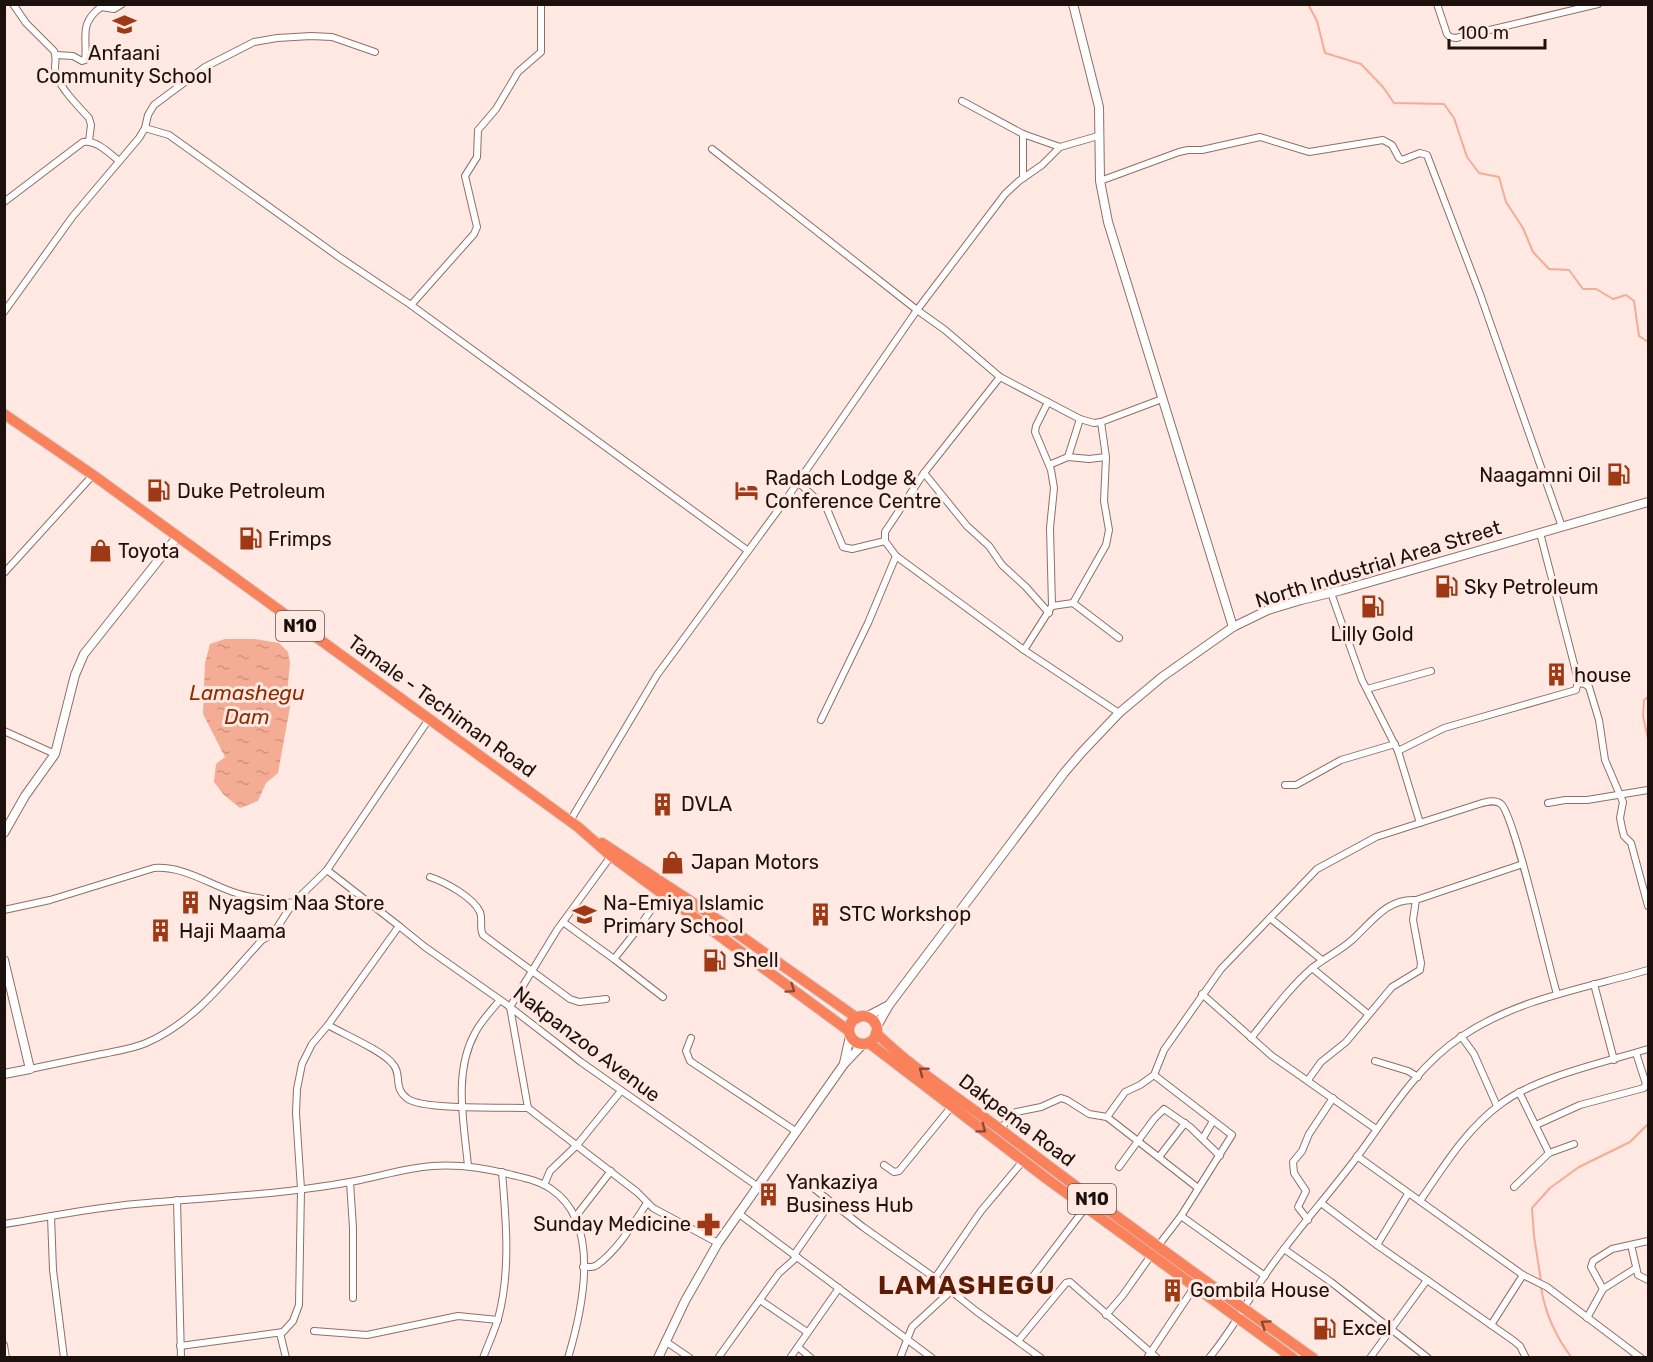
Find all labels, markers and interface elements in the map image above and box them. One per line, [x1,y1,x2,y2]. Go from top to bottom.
school or university icon: Anfaani Community School [111,12,137,38]
scale bar [1449,12,1545,50]
text: 100 m [1458,22,1509,44]
place label: Anfaani Community School [36,41,212,88]
fuel station icon: Naagamni Oil [1606,462,1632,488]
place label: Naagamni Oil [1479,463,1601,487]
place label: Radach Lodge & Conference Centre [765,466,941,513]
hotel icon: Radach Lodge & Conference Centre [734,477,760,503]
fuel station icon: Duke Petroleum [146,478,172,504]
place label: Duke Petroleum [177,479,325,503]
street label: North Industrial Area Street [1252,515,1504,613]
fuel station icon: Frimps [237,526,263,552]
place label: Frimps [268,527,332,551]
shop icon: Toyota [87,538,113,564]
place label: Toyota [118,539,180,563]
fuel station icon: Sky Petroleum [1433,574,1459,600]
place label: Sky Petroleum [1464,575,1599,599]
fuel station icon: Lilly Gold [1359,593,1385,619]
road number: N10 [276,611,324,641]
place label: Lilly Gold [1330,622,1414,646]
street label: Tamale - Techiman Road [343,630,541,782]
building icon: house [1543,662,1569,688]
place label: house [1574,663,1631,687]
water label: Lamashegu Dam [189,680,305,729]
building icon: DVLA [650,791,676,817]
place label: DVLA [681,792,732,816]
shop icon: Japan Motors [660,849,686,875]
place label: Japan Motors [691,850,819,874]
building icon: Nyagsim Naa Store [177,890,203,916]
place label: Nyagsim Naa Store [208,891,384,915]
place label: Na-Emiya Islamic Primary School [603,891,764,938]
school or university icon: Na-Emiya Islamic Primary School [572,901,598,927]
building icon: STC Workshop [808,901,834,927]
place label: STC Workshop [839,902,971,926]
building icon: Haji Maama [148,918,174,944]
place label: Haji Maama [179,919,286,943]
fuel station icon: Shell [702,947,728,973]
place label: Shell [733,948,779,972]
street label: Nakpanzoo Avenue [509,981,665,1107]
one-way arrow [785,981,796,992]
one-way arrow [918,1067,929,1078]
street label: Dakpema Road [954,1068,1080,1172]
one-way arrow [976,1122,987,1133]
place label: Yankaziya Business Hub [786,1170,913,1217]
building icon: Yankaziya Business Hub [755,1181,781,1207]
road number: N10 [1068,1184,1116,1214]
pharmacy icon: Sunday Medicine [696,1211,722,1237]
place label: Sunday Medicine [533,1212,691,1236]
district label: LAMASHEGU [878,1270,1056,1301]
building icon: Gombila House [1159,1277,1185,1303]
place label: Gombila House [1190,1278,1330,1302]
fuel station icon: Excel [1311,1315,1337,1341]
place label: Excel [1342,1316,1392,1340]
one-way arrow [1261,1320,1272,1331]

